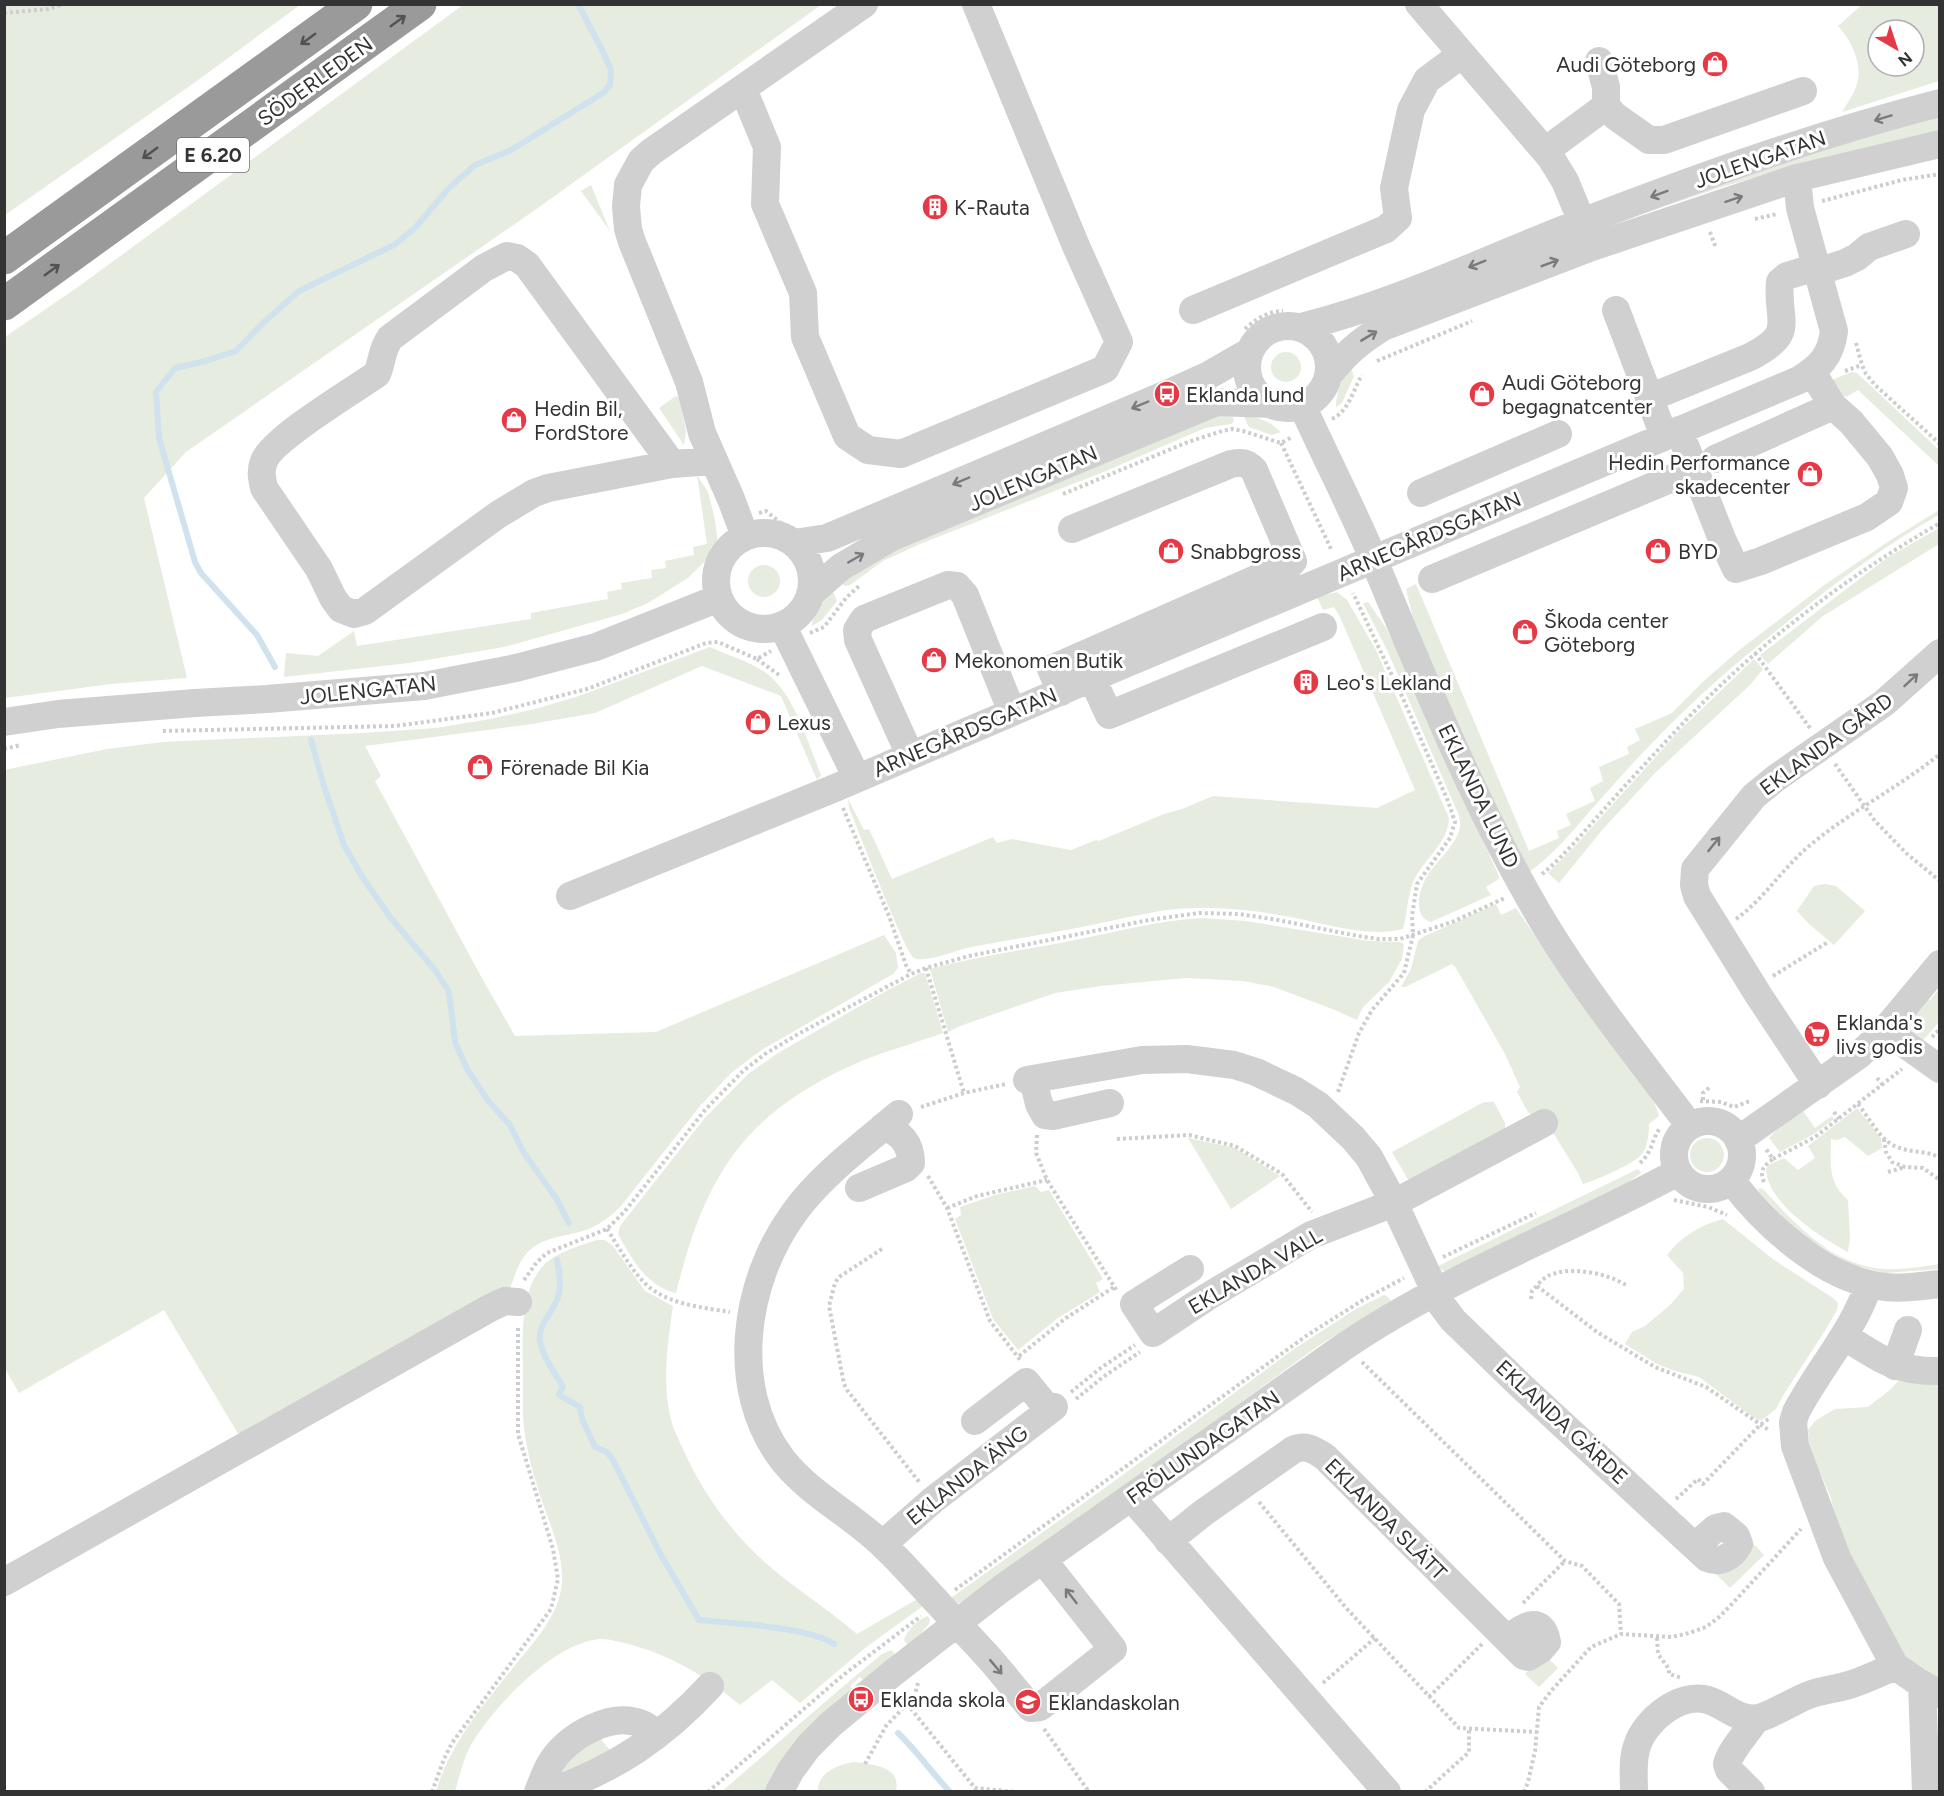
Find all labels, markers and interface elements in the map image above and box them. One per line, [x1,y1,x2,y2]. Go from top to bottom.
one-way arrow [389,15,405,27]
north arrow [1866,18,1926,78]
street label: SÖDERLEDEN [253,31,377,131]
one-way arrow [301,33,317,45]
text: N [1894,48,1916,71]
shop icon: Audi Göteborg [1700,49,1730,79]
place label: Audi Göteborg [1556,52,1696,77]
one-way arrow [1874,114,1893,125]
street label: JOLENGATAN [1691,125,1829,193]
road number: E 6.20 [177,138,249,172]
one-way arrow [143,147,159,159]
one-way arrow [1650,190,1668,201]
building icon: K-Rauta [920,192,950,222]
one-way arrow [1724,193,1743,204]
place label: K-Rauta [954,195,1030,220]
one-way arrow [1540,257,1559,268]
one-way arrow [1468,260,1486,271]
one-way arrow [44,264,60,276]
one-way arrow [1360,329,1377,341]
place label: Audi Göteborg begagnatcenter [1502,370,1652,419]
bus stop icon: Eklanda lund [1152,379,1182,409]
shop icon: Audi Göteborg begagnatcenter [1467,379,1497,409]
place label: Eklanda lund [1186,382,1304,407]
place label: Hedin Bil, FordStore [534,396,628,445]
one-way arrow [1132,400,1150,411]
shop icon: Hedin Bil, FordStore [499,405,529,435]
street label: JOLENGATAN [965,440,1101,516]
place label: Hedin Performance skadecenter [1608,450,1790,499]
shop icon: Hedin Performance skadecenter [1795,459,1825,489]
one-way arrow [952,476,970,487]
street label: ARNEGÅRDSGATAN [1333,486,1525,586]
shop icon: Snabbgross [1156,536,1186,566]
shop icon: BYD [1643,536,1673,566]
place label: Snabbgross [1190,539,1301,564]
place label: BYD [1678,539,1718,564]
one-way arrow [847,552,864,564]
place label: Škoda center Göteborg [1544,608,1668,657]
shop icon: Škoda center Göteborg [1510,617,1540,647]
shop icon: Mekonomen Butik [919,645,949,675]
place label: Mekonomen Butik [954,648,1124,673]
building icon: Leo's Lekland [1291,667,1321,697]
street label: JOLENGATAN [299,670,437,710]
place label: Leo's Lekland [1326,670,1452,695]
one-way arrow [1903,673,1918,687]
street label: ARNEGÅRDSGATAN [869,682,1061,782]
street label: EKLANDA GÅRD [1755,687,1897,801]
shop icon: Lexus [743,707,773,737]
place label: Lexus [777,710,831,735]
street label: EKLANDA LUND [1433,720,1525,872]
shop icon: Förenade Bil Kia [465,752,495,782]
place label: Förenade Bil Kia [500,755,649,780]
one-way arrow [1707,837,1721,852]
place label: Eklanda's livs godis [1836,1010,1923,1059]
supermarket icon: Eklanda's livs godis [1802,1019,1832,1049]
street label: EKLANDA VALL [1184,1223,1326,1319]
street label: EKLANDA GÄRDE [1491,1355,1633,1489]
street label: FRÖLUNDAGATAN [1122,1385,1284,1509]
street label: EKLANDA ÄNG [901,1420,1033,1530]
street label: EKLANDA SLÄTT [1320,1453,1452,1585]
one-way arrow [1065,1589,1078,1605]
one-way arrow [990,1659,1003,1675]
bus stop icon: Eklanda skola [846,1684,876,1714]
place label: Eklanda skola [880,1687,1005,1712]
school or university icon: Eklandaskolan [1013,1687,1043,1717]
place label: Eklandaskolan [1048,1690,1180,1715]

